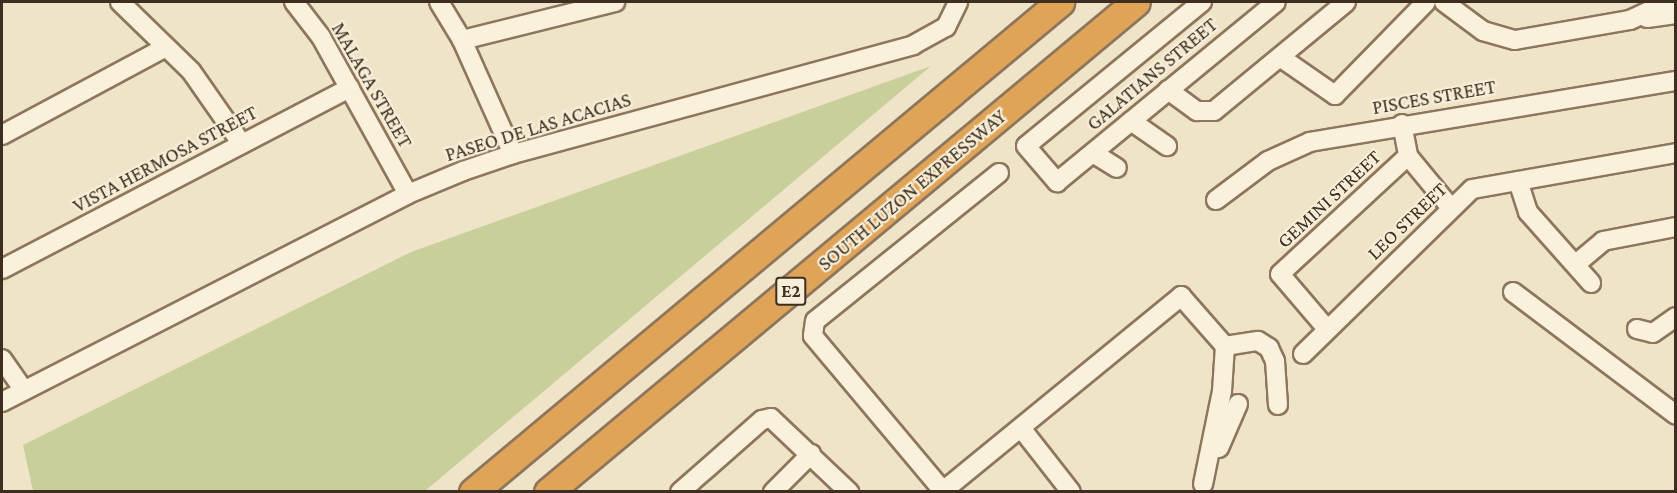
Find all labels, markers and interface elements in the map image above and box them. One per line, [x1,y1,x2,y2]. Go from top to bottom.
street label: GALATIANS STREET [1082,12,1222,136]
street label: MALAGA STREET [326,18,418,152]
street label: PISCES STREET [1370,74,1498,120]
street label: PASEO DE LAS ACACIAS [442,87,634,167]
street label: VISTA HERMOSA STREET [69,100,261,218]
street label: SOUTH LUZON EXPRESSWAY [813,104,1011,276]
street label: GEMINI STREET [1272,145,1386,253]
street label: LEO STREET [1362,177,1452,265]
road number: E2 [774,276,808,306]

